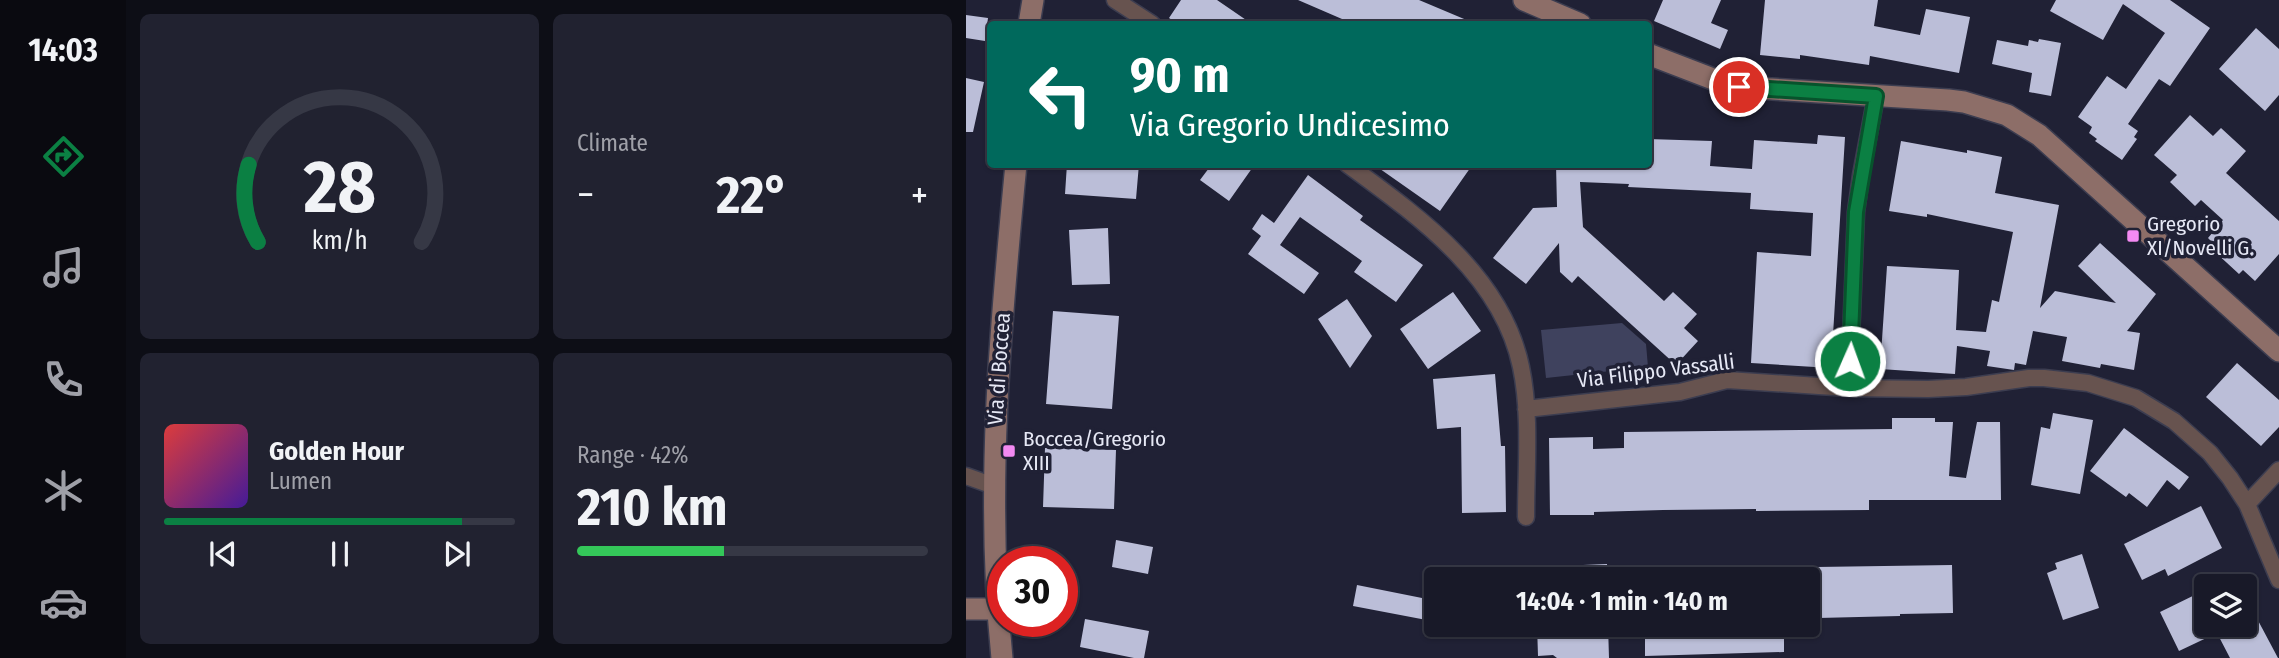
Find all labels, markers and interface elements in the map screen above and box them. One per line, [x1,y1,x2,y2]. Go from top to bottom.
text: 14:03 [28,31,98,69]
text: 90 m [1130,46,1230,105]
icon: left [1015,49,1106,140]
pin [1709,57,1769,117]
icon: arrive [1720,68,1758,106]
text: Via Gregorio Undicesimo [1130,106,1450,144]
text: Climate [577,129,648,157]
icon: directions [39,132,88,181]
text: 28 [302,145,376,232]
text: 22° [716,164,789,227]
text: − [577,172,594,218]
text: + [911,172,928,218]
place label: Gregorio XI/Novelli G. [2147,211,2254,261]
text: km/h [312,226,367,256]
marker: Gregorio XI/Novelli G. [2125,228,2141,244]
icon: music [39,243,88,292]
street label: Via di Boccea [982,312,1016,426]
position arrow [1813,324,1887,398]
street label: Via Filippo Vassalli [1576,348,1736,394]
icon: phone [39,355,88,404]
place label: Boccea/Gregorio XIII [1023,426,1166,476]
text: Golden Hour [269,436,404,467]
text: Range · 42% [577,441,688,469]
marker: Boccea/Gregorio XIII [1001,443,1017,459]
icon: climate [39,466,88,515]
text: Lumen [269,467,332,495]
text: 210 km [577,476,728,539]
icon: previous [204,535,242,573]
icon: pause [321,535,359,573]
icon: next [438,535,476,573]
speed limit sign: 30 [987,546,1078,637]
map controls [2194,574,2257,637]
button: layers [2194,574,2257,637]
icon: car [39,578,88,627]
text: 14:04 · 1 min · 140 m [1516,586,1728,617]

